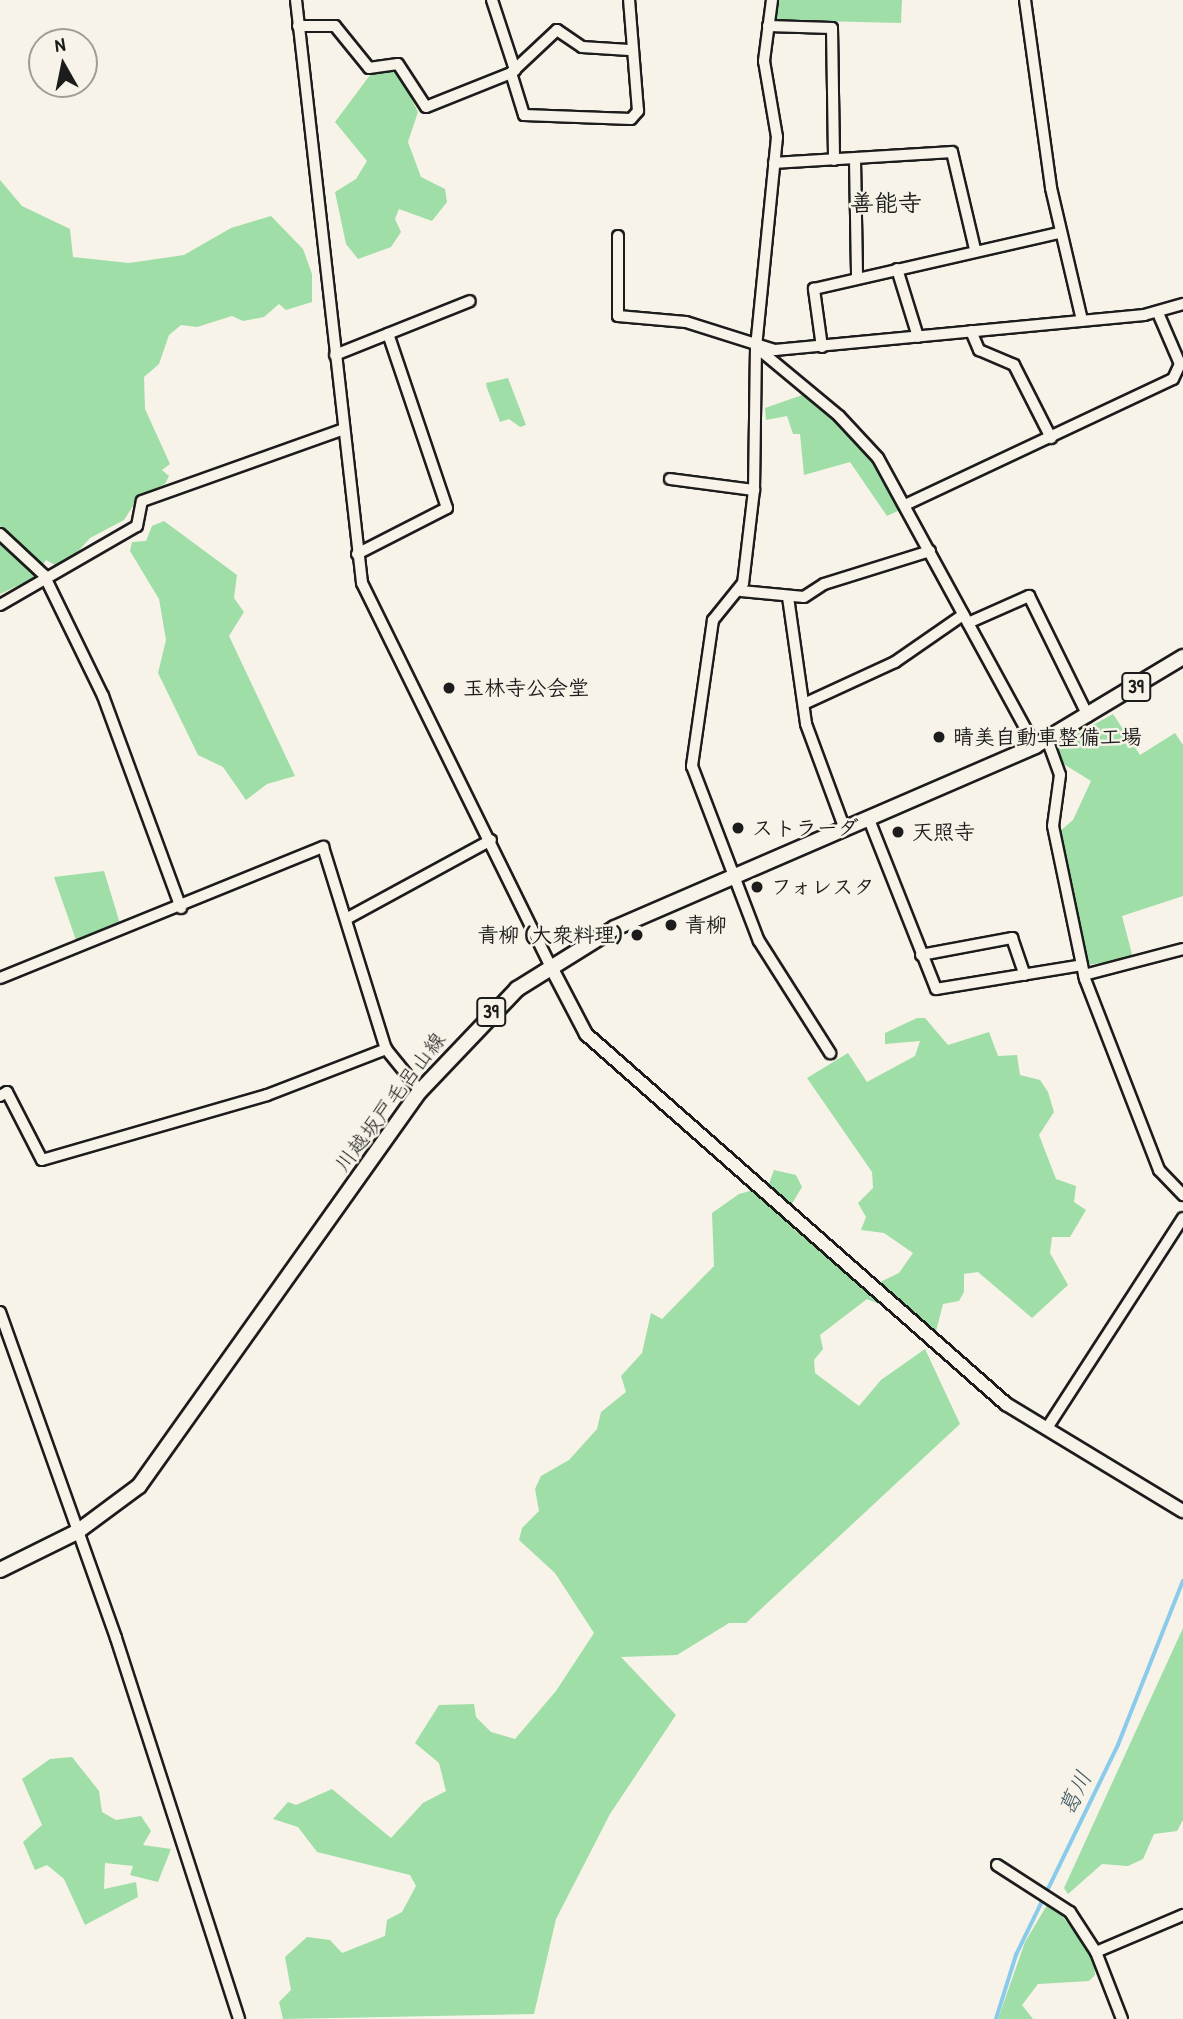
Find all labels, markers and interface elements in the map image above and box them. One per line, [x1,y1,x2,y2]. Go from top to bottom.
north arrow [28,28,98,98]
text: N [53,31,67,58]
district label: 善能寺 [850,189,922,217]
road number: 39 [1120,672,1152,702]
place label: 玉林寺公会堂 [463,675,589,701]
marker: 玉林寺公会堂 [441,680,457,696]
place label: 晴美自動車整備工場 [953,724,1142,750]
marker: 晴美自動車整備工場 [931,729,947,745]
place label: ストラーダ [752,815,857,841]
place label: 天照寺 [912,819,975,845]
marker: ストラーダ [730,820,746,836]
marker: 天照寺 [890,824,906,840]
place label: フォレスタ [771,874,876,900]
marker: フォレスタ [749,879,765,895]
place label: 青柳 [685,912,727,938]
marker: 青柳 [663,917,679,933]
place label: 青柳 (大衆料理) [478,922,623,948]
marker: 青柳 (大衆料理) [629,927,645,943]
road number: 39 [475,996,507,1028]
street label: 川越坂戸毛呂山線 [329,1027,451,1177]
water label: 葛川 [1053,1766,1097,1820]

